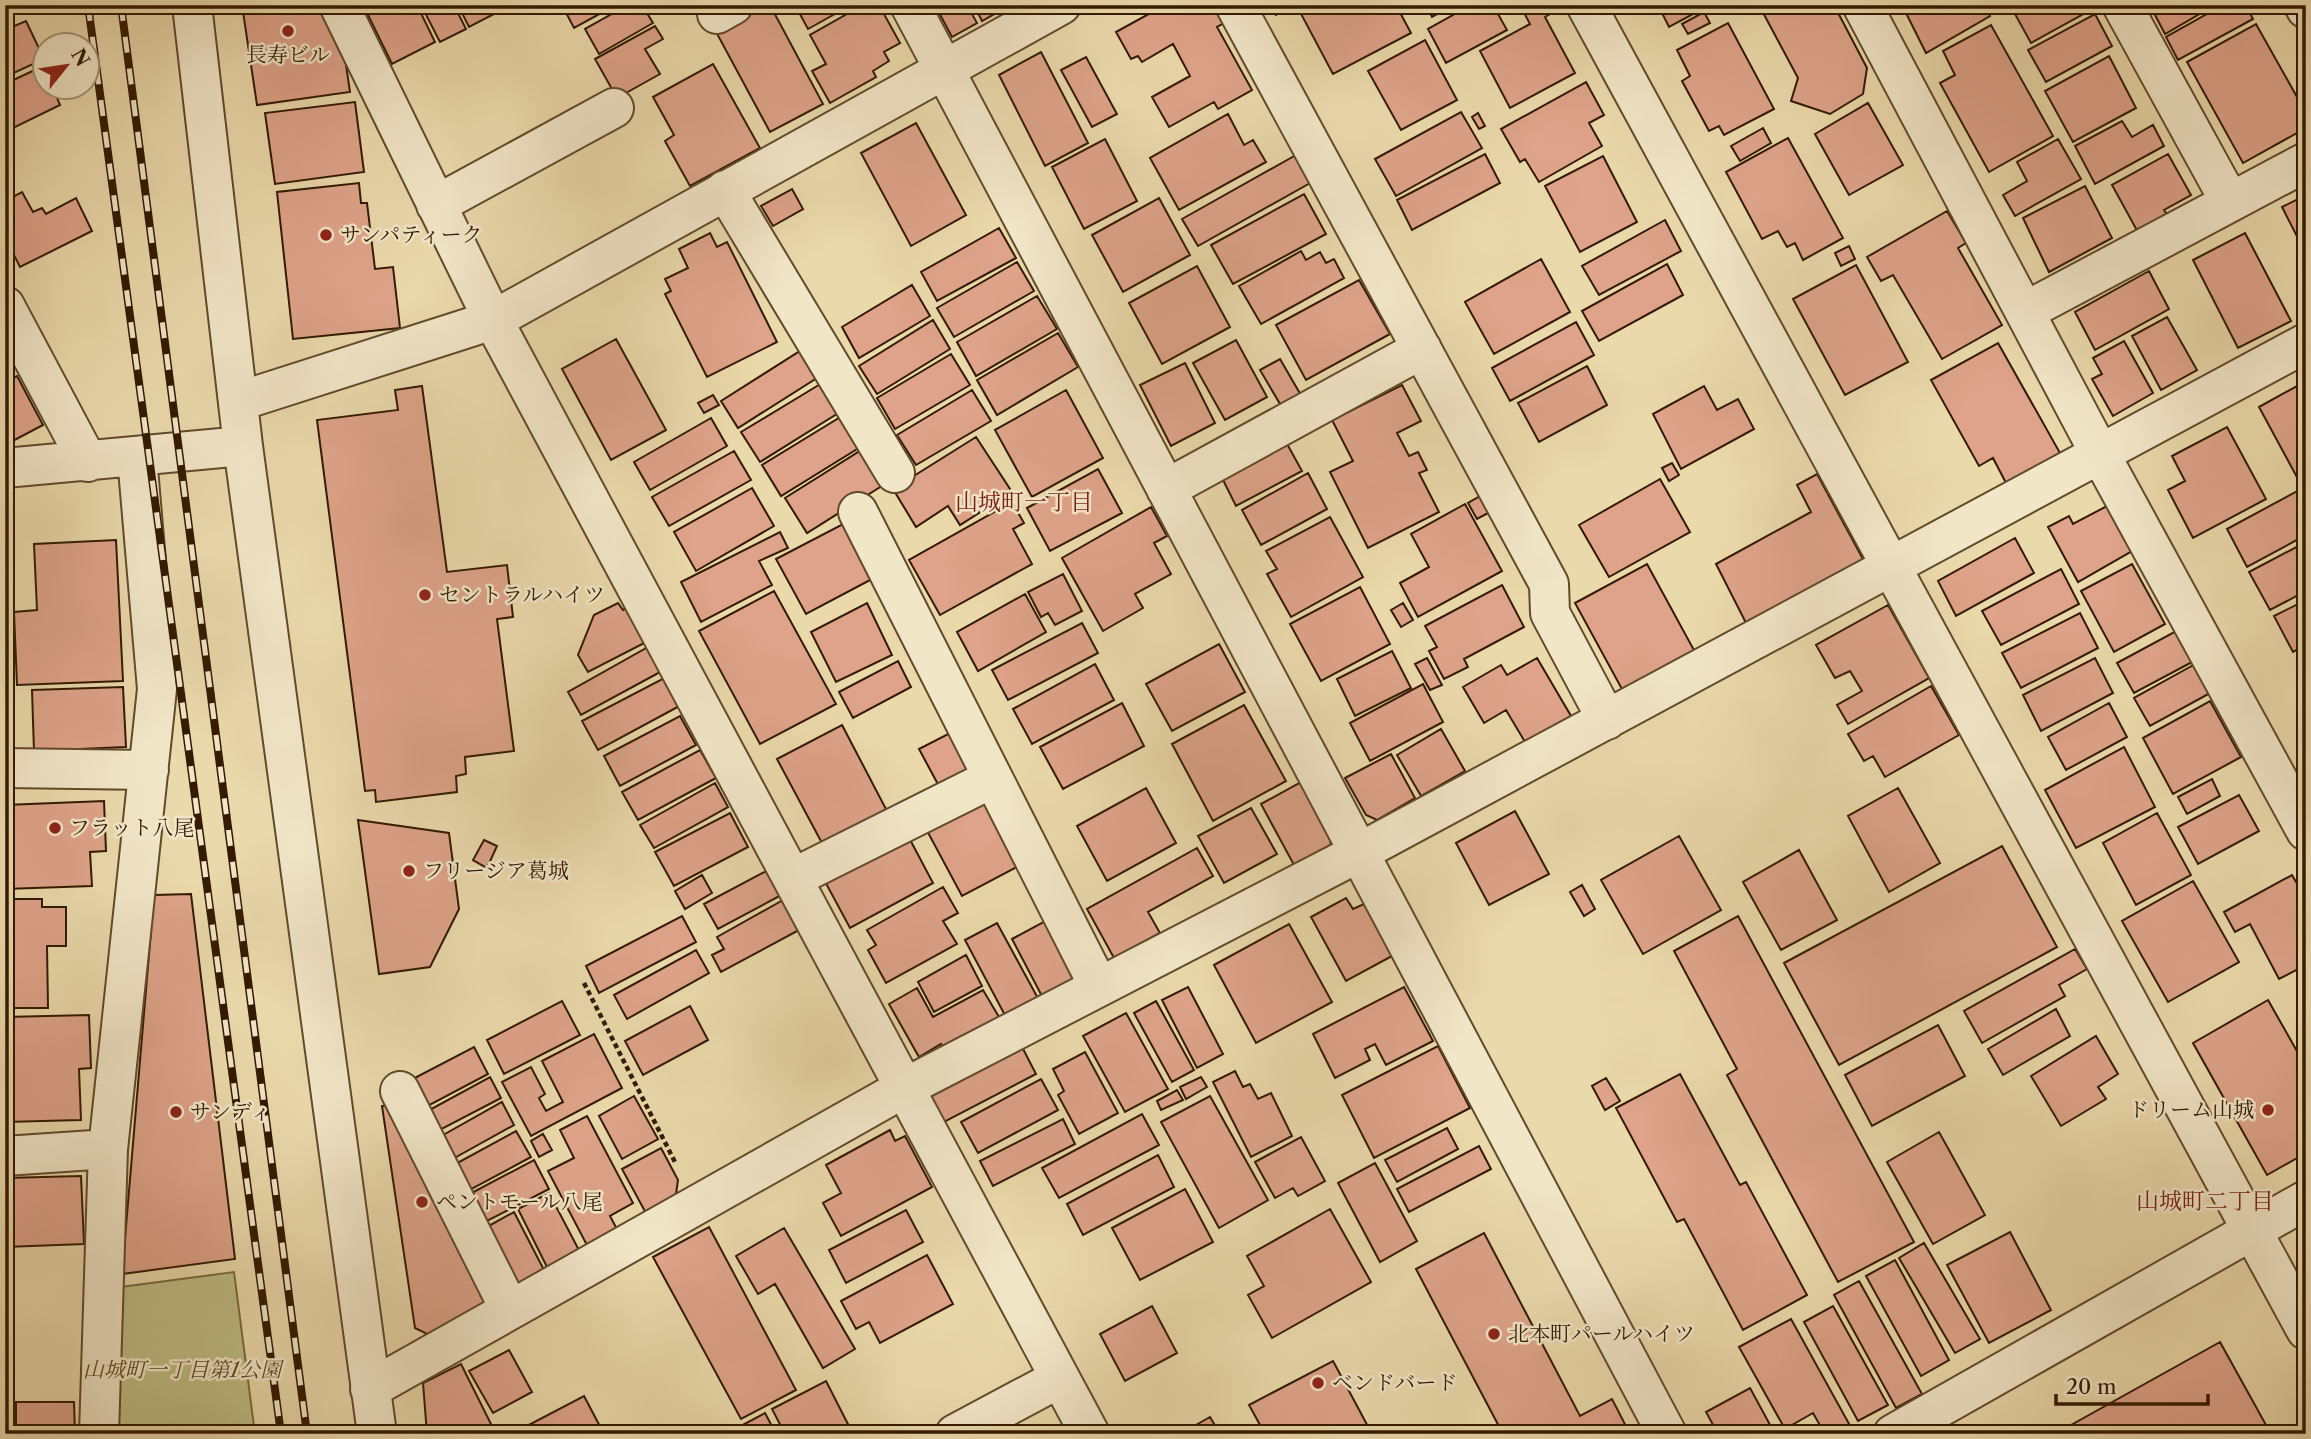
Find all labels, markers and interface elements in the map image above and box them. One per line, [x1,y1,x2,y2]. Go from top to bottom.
marker: 長寿ビル [280,23,296,39]
north arrow [32,32,102,102]
place label: 長寿ビル [246,42,330,67]
text: N [66,45,94,71]
place label: サンパティーク [340,222,483,247]
marker: サンパティーク [318,227,334,243]
district label: 山城町一丁目 [955,488,1093,516]
place label: セントラルハイツ [439,582,605,607]
marker: セントラルハイツ [417,587,433,603]
place label: フラット八尾 [69,815,195,840]
marker: フラット八尾 [47,820,63,836]
place label: フリージア葛城 [423,858,569,883]
marker: フリージア葛城 [401,863,417,879]
place label: ドリーム山城 [2128,1097,2254,1122]
place label: サンディ [190,1099,271,1124]
marker: ドリーム山城 [2260,1102,2276,1118]
marker: サンディ [168,1104,184,1120]
district label: 山城町二丁目 [2136,1187,2274,1215]
place label: ペントモール八尾 [436,1189,603,1214]
marker: ペントモール八尾 [414,1194,430,1210]
place label: 北本町パールハイツ [1508,1321,1695,1346]
marker: 北本町パールハイツ [1486,1326,1502,1342]
park label: 山城町一丁目第1公園 [83,1357,284,1382]
scale bar [2056,1362,2208,1406]
place label: ベンドバード [1332,1370,1458,1395]
text: 20 m [2066,1374,2117,1399]
marker: ベンドバード [1310,1375,1326,1391]

